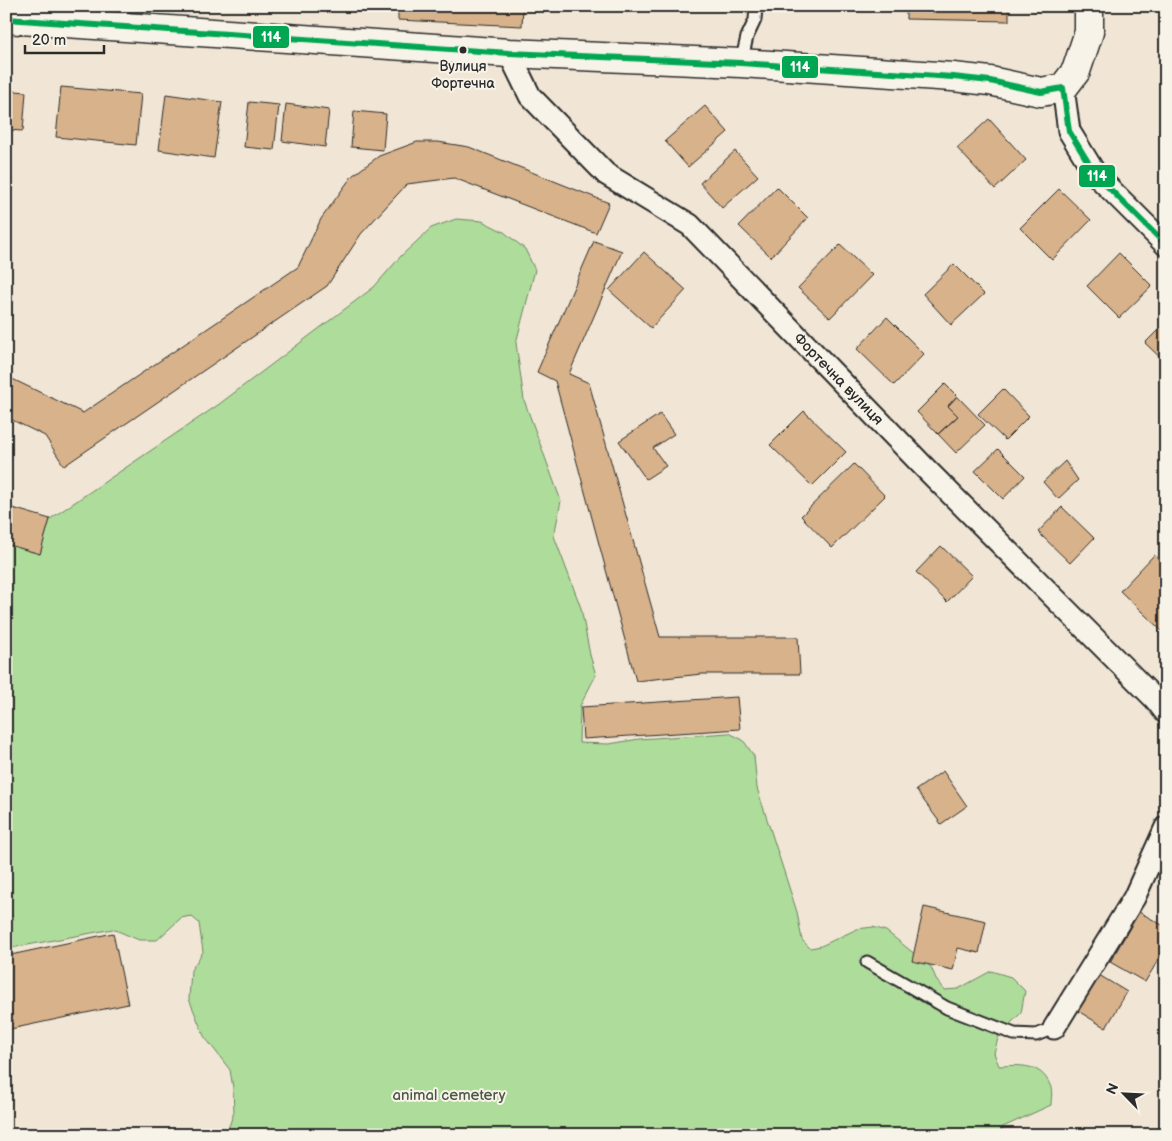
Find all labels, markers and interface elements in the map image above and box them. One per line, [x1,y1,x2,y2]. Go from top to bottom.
scale bar [25,22,104,54]
line badge: 114 [252,25,290,49]
text: 114 [261,29,282,46]
text: 20 m [32,31,66,50]
marker: Вулиця Фортечна [458,45,468,55]
line badge: 114 [781,55,819,79]
place label: Вулиця Фортечна [431,58,495,92]
text: 114 [790,59,811,76]
line badge: 114 [1078,164,1116,188]
text: 114 [1087,168,1108,185]
street label: Фортечна вулиця [789,329,887,429]
north arrow [1100,1068,1150,1118]
text: N [1103,1081,1122,1097]
park label: animal cemetery [393,1086,506,1105]

